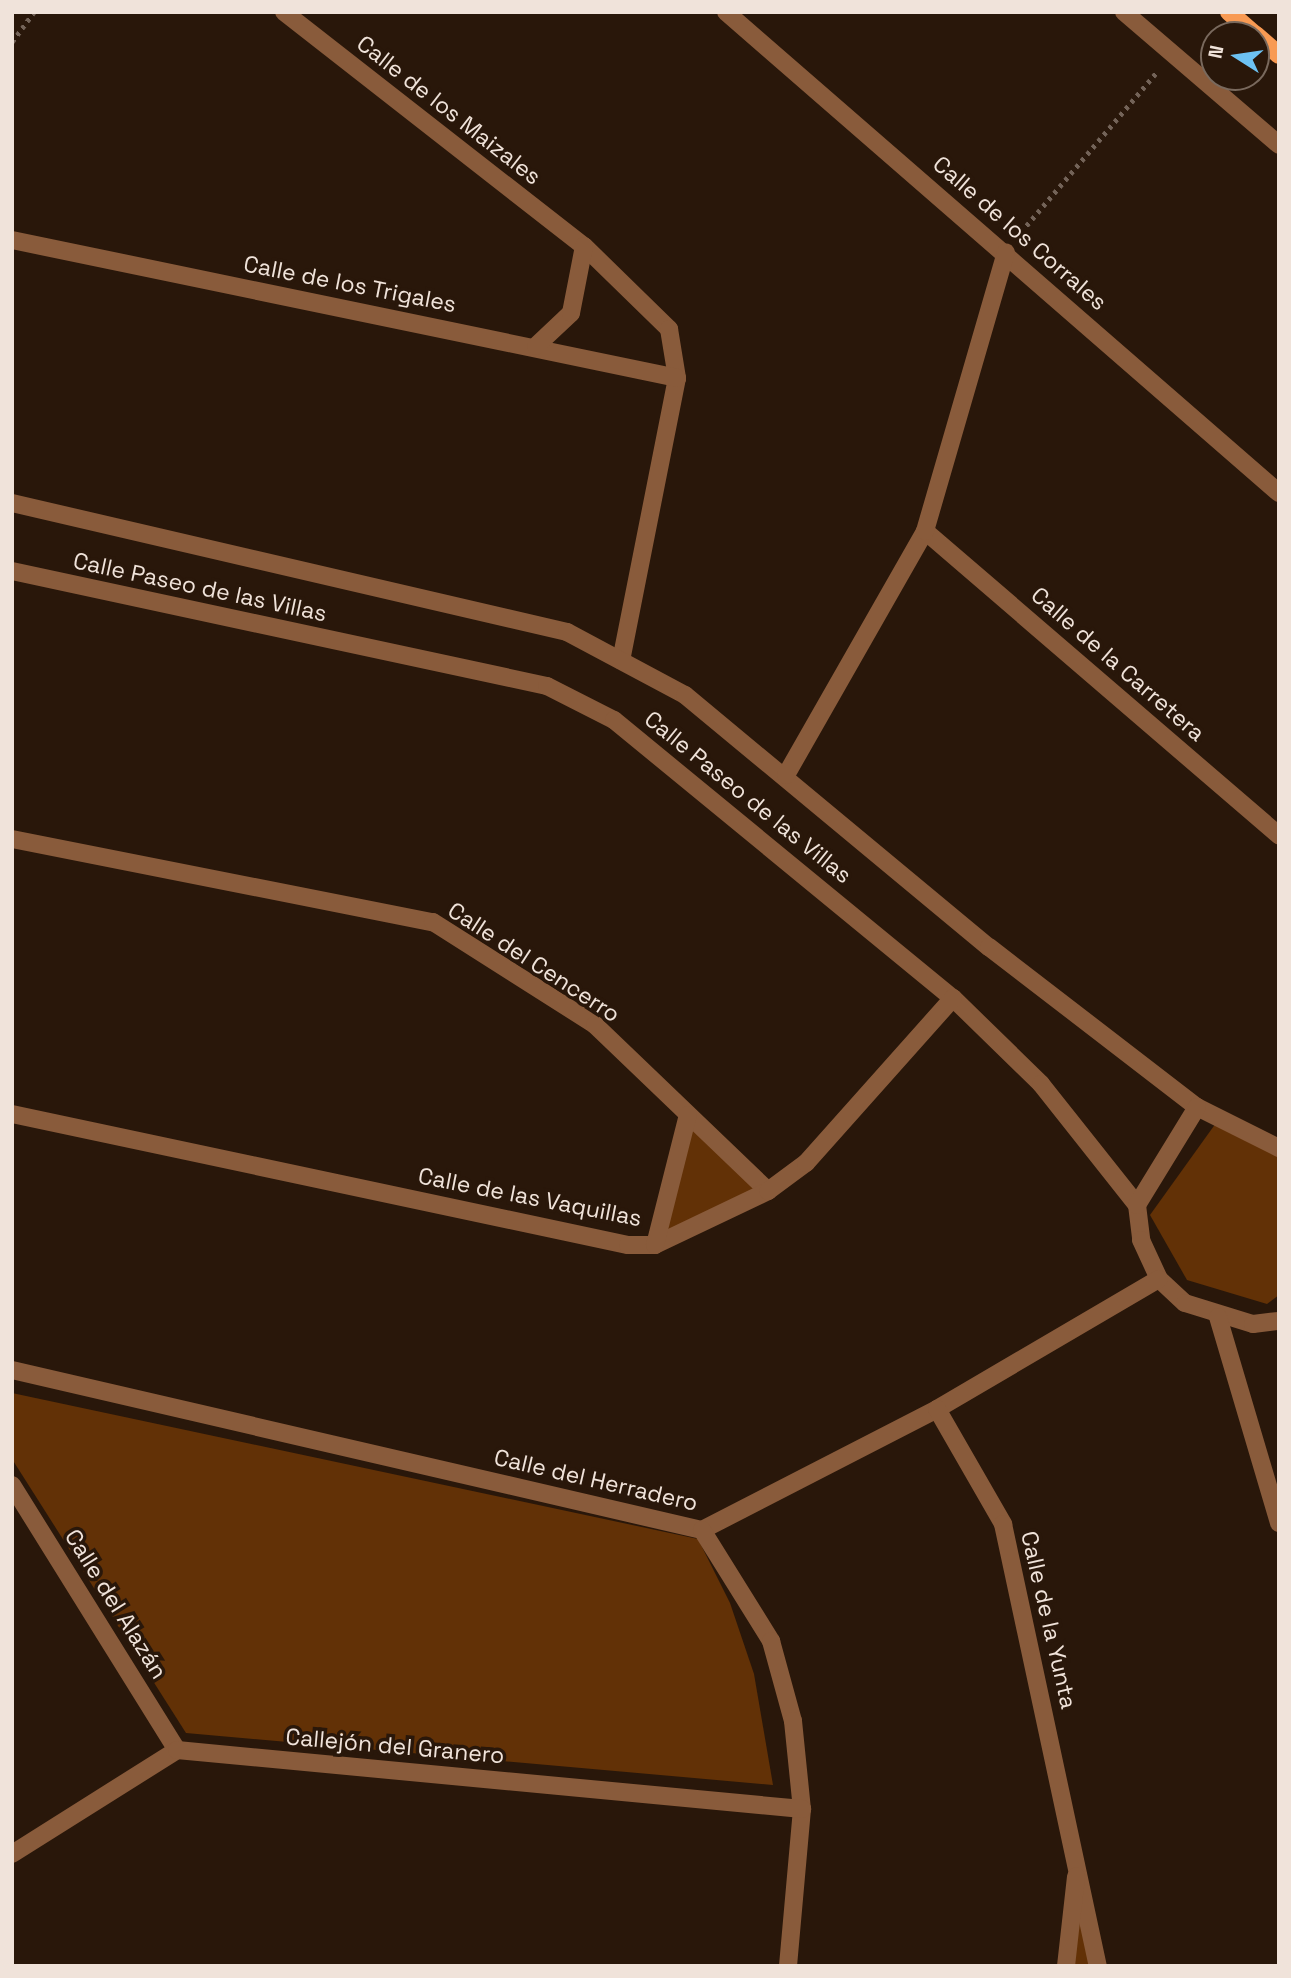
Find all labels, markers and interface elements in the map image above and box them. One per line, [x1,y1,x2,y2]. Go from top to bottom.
north arrow [1200,21,1270,91]
street label: Calle de los Maizales [351,29,547,191]
text: N [1202,43,1229,61]
street label: Calle de los Corrales [927,150,1113,316]
street label: Calle de los Trigales [241,250,459,318]
street label: Calle Paseo de las Villas [71,547,329,627]
street label: Calle de la Carretera [1025,581,1211,747]
street label: Calle Paseo de las Villas [639,705,857,889]
street label: Calle del Cencerro [443,896,625,1028]
street label: Calle de las Vaquillas [416,1162,644,1232]
street label: Calle del Herradero [491,1443,701,1517]
street label: Calle del Alazán [59,1524,173,1684]
street label: Calle de la Yunta [1015,1528,1083,1712]
street label: Callejón del Granero [284,1723,506,1769]

